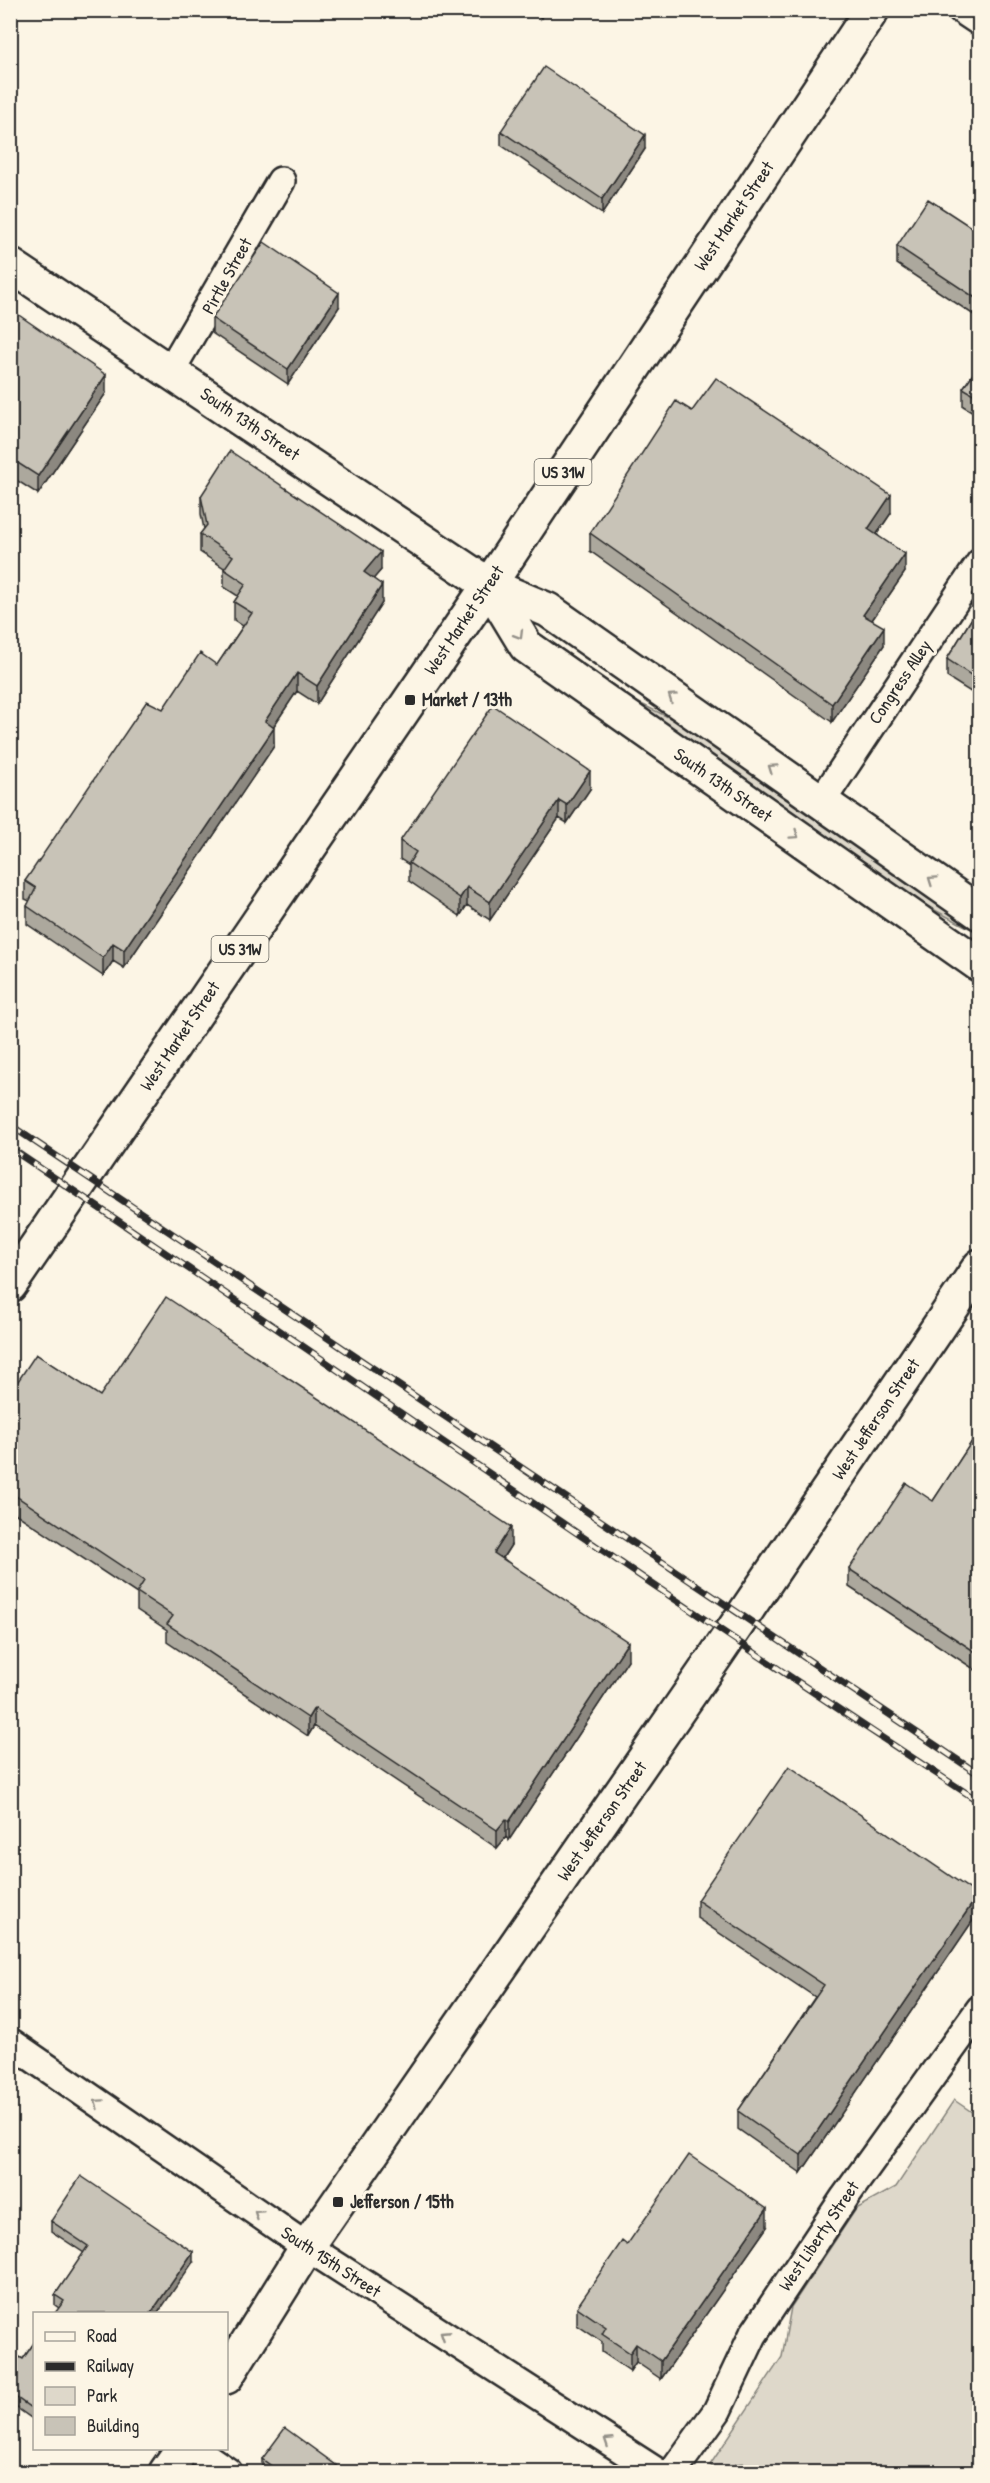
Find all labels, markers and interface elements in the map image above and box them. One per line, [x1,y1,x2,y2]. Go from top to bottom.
street label: West Market Street [688,155,780,275]
street label: Pirtle Street [195,232,258,318]
street label: South 13th Street [196,381,306,467]
road number: US 31W [534,459,592,485]
street label: West Market Street [418,559,510,679]
one-way arrow [512,629,523,639]
street label: Congress Alley [862,634,937,729]
place label: Market / 13th [422,687,512,712]
marker: Market / 13th [403,693,417,707]
one-way arrow [667,693,678,704]
street label: South 13th Street [669,741,778,828]
one-way arrow [768,764,779,775]
one-way arrow [788,828,799,839]
one-way arrow [927,876,938,887]
road number: US 31W [212,936,268,962]
street label: West Market Street [134,975,226,1095]
street label: West Jefferson Street [826,1353,926,1484]
street label: West Jefferson Street [551,1755,653,1886]
one-way arrow [94,2099,105,2110]
street label: West Liberty Street [773,2175,865,2296]
place label: Jefferson / 15th [350,2189,454,2214]
marker: Jefferson / 15th [331,2195,345,2209]
one-way arrow [254,2210,265,2221]
street label: South 15th Street [276,2220,387,2304]
legend [33,2312,228,2450]
text: Road [87,2323,117,2348]
one-way arrow [440,2331,450,2343]
text: Railway [87,2353,134,2378]
text: Park [87,2383,118,2408]
text: Building [87,2413,139,2438]
one-way arrow [604,2437,615,2448]

